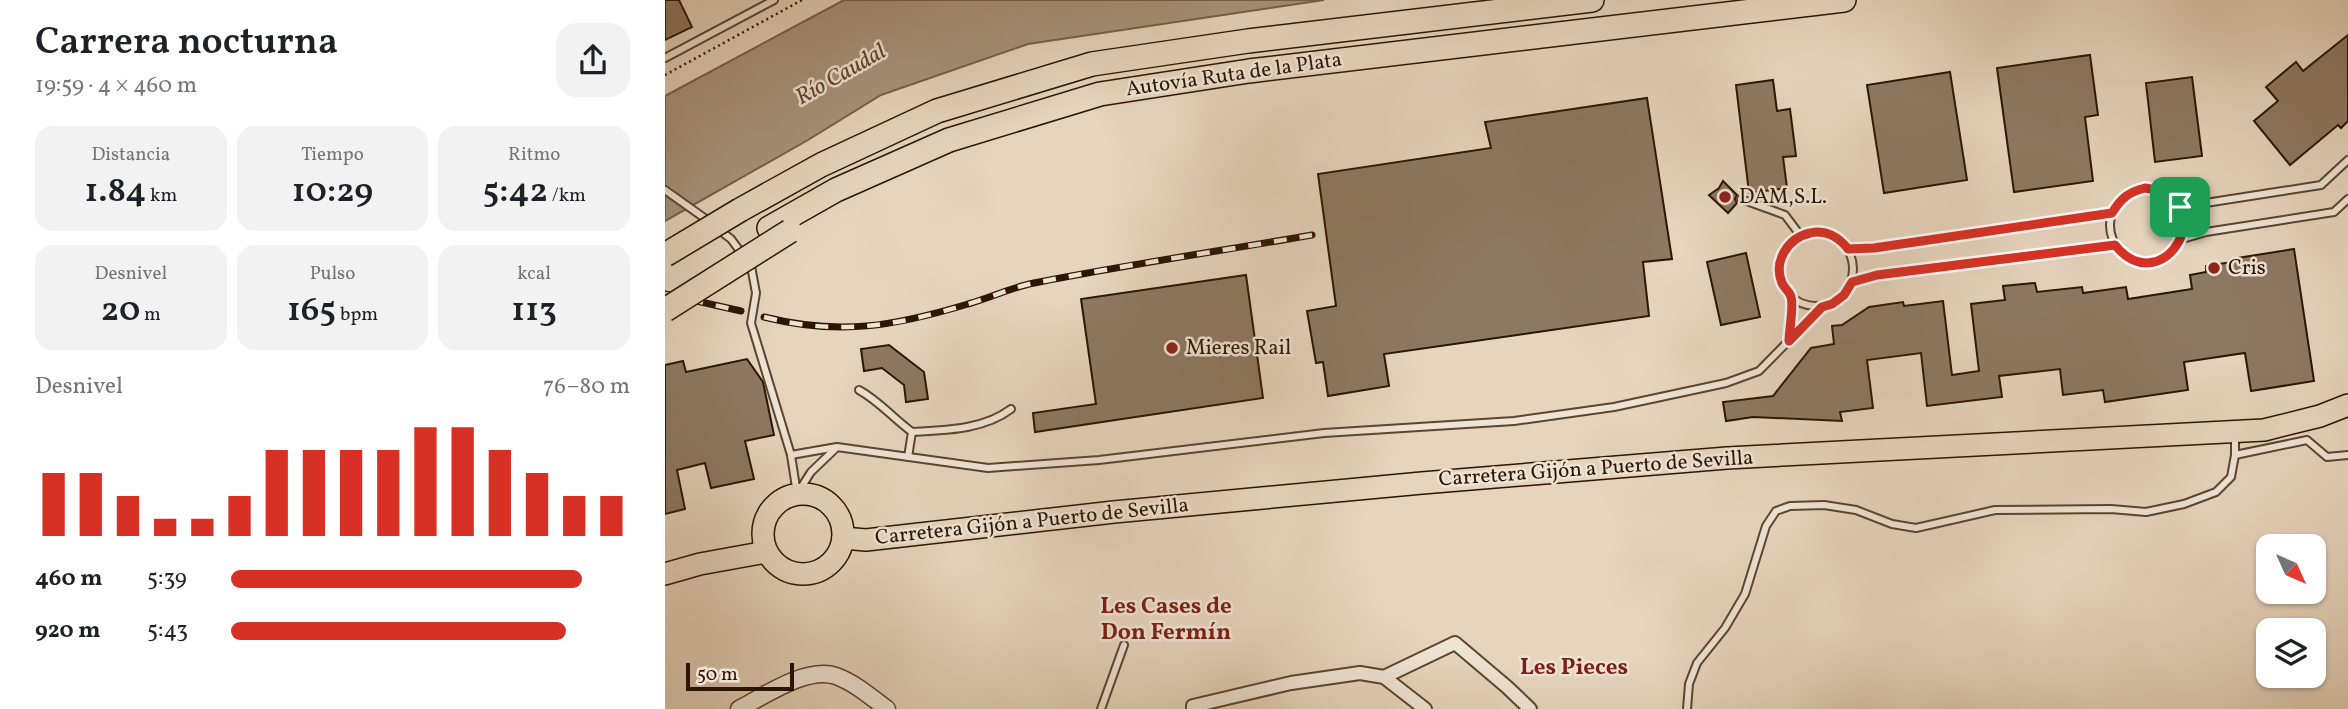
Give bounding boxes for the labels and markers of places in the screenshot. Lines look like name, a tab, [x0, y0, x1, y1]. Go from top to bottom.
pin	[2150, 177, 2210, 237]
place label: DAM,S.L.	[1739, 183, 1827, 212]
marker: DAM,S.L.	[1717, 189, 1733, 205]
place label: Cris	[2228, 254, 2266, 283]
marker: Cris	[2206, 260, 2222, 276]
place label: Mieres Rail	[1186, 334, 1291, 363]
marker: Mieres Rail	[1164, 340, 1180, 356]

